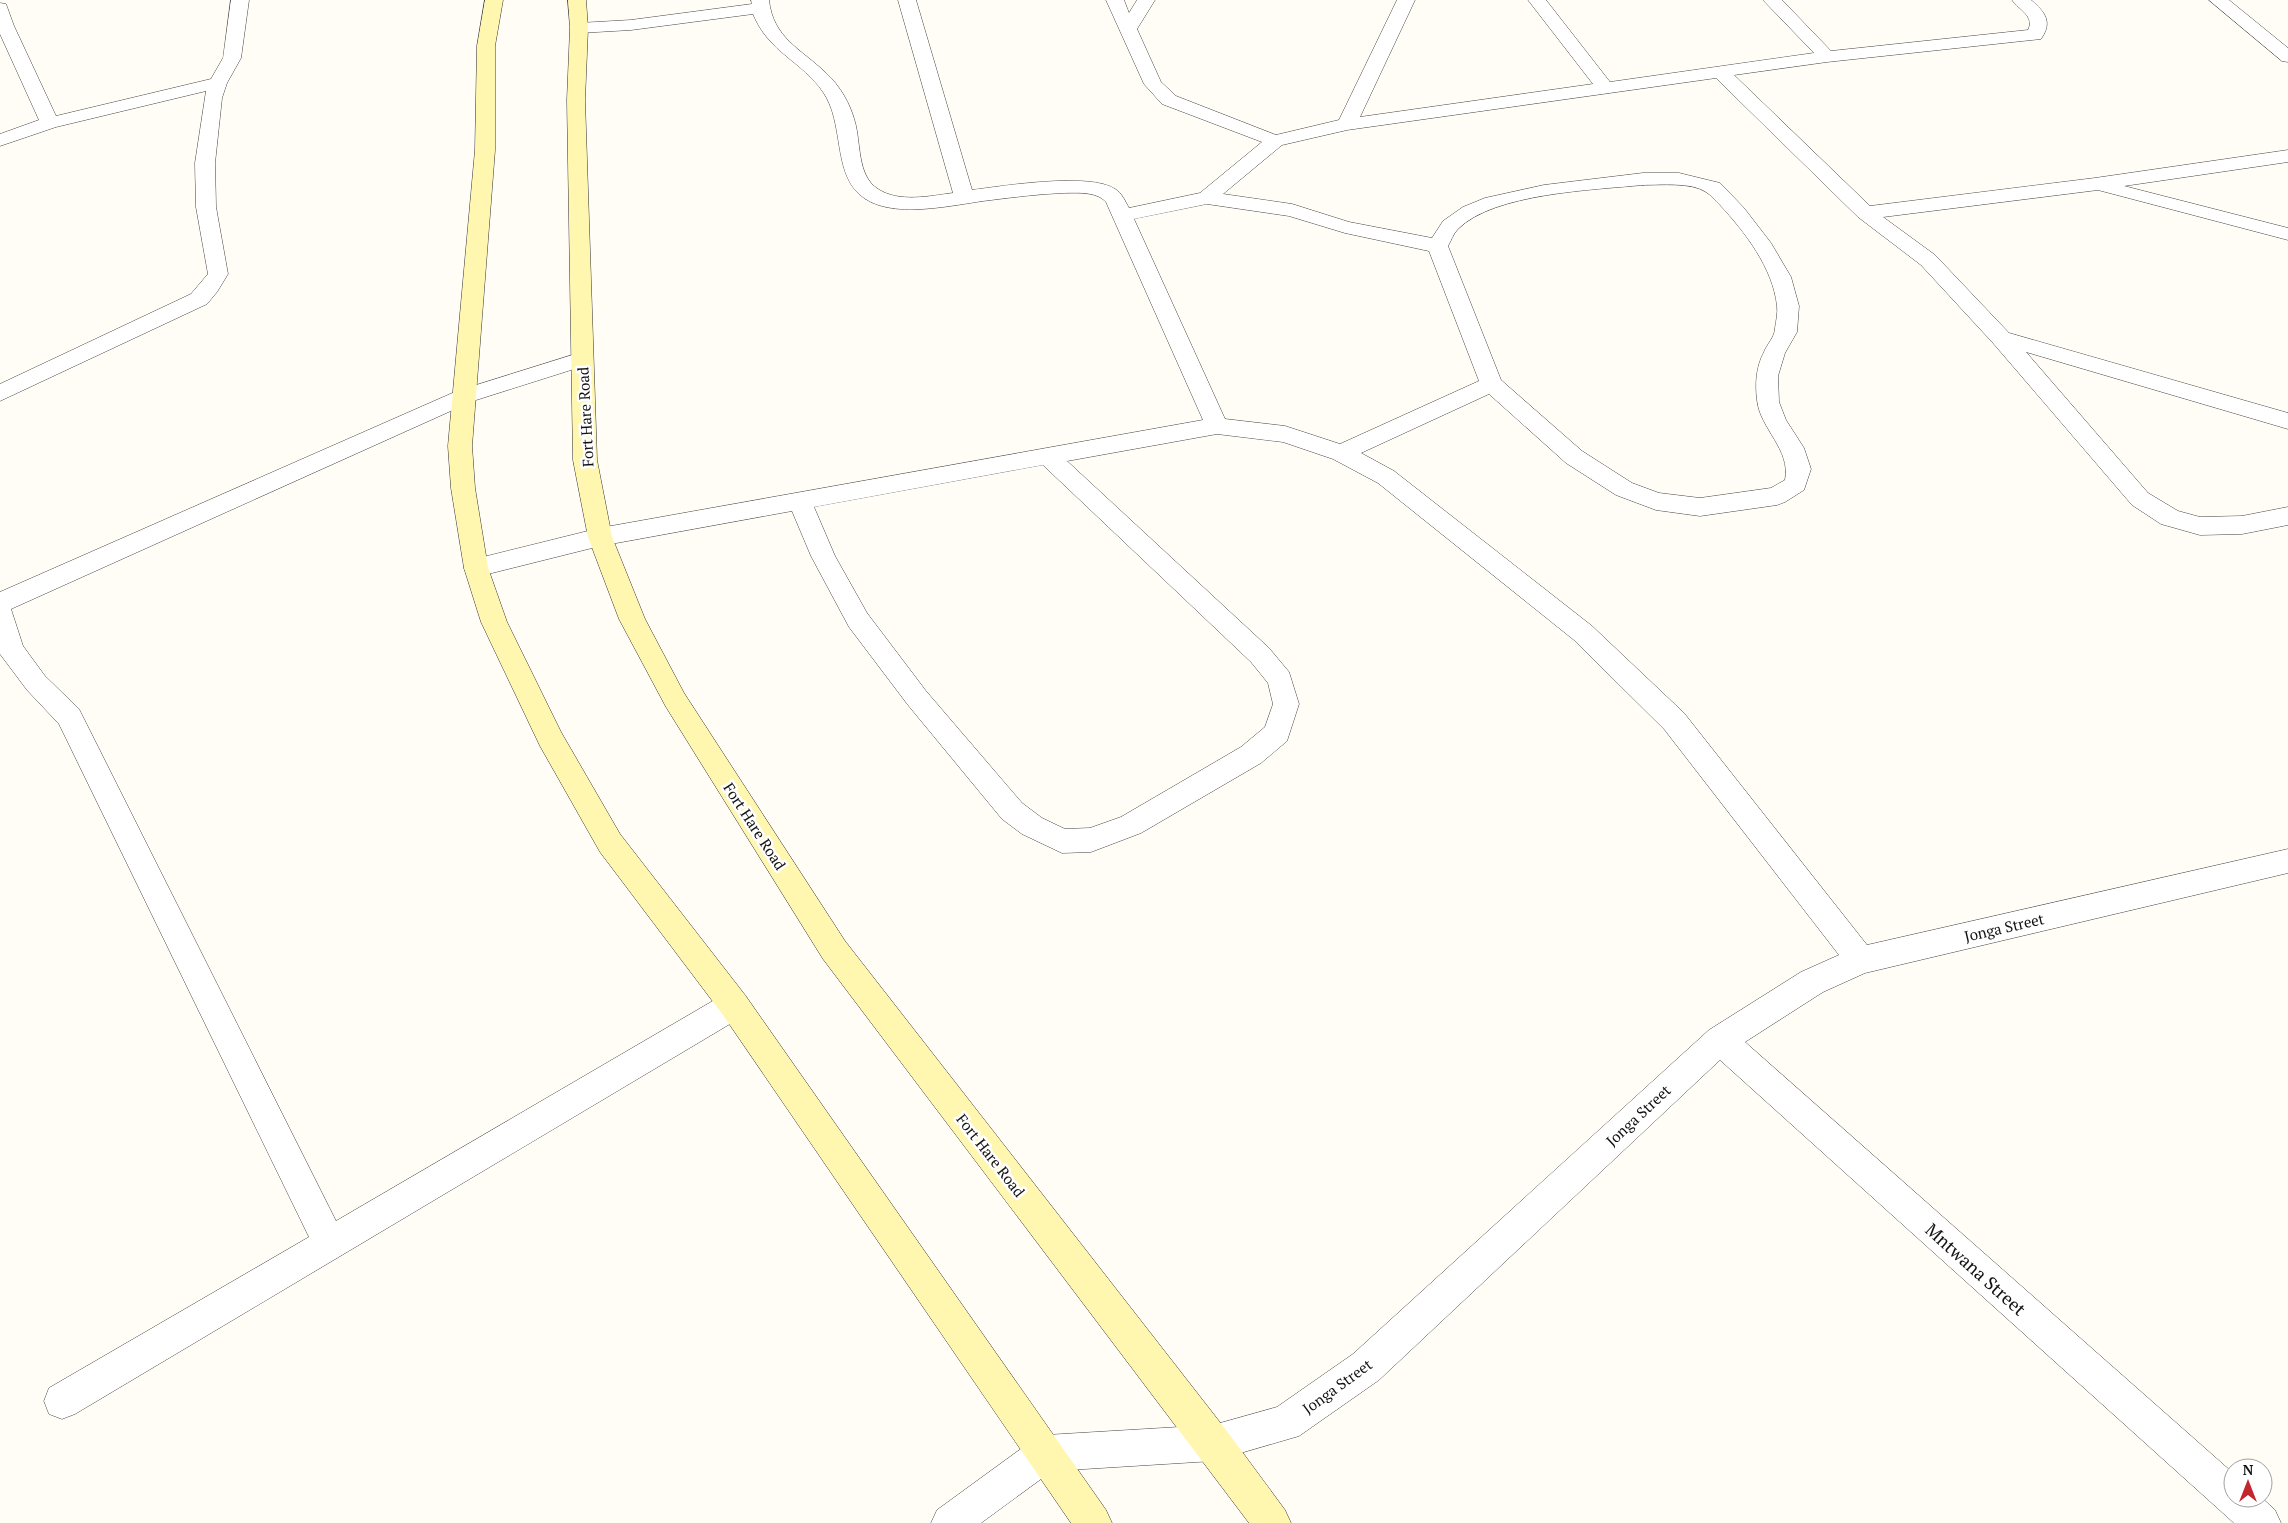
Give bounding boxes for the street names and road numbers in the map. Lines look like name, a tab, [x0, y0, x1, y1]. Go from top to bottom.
street label: Fort Hare Road	[572, 366, 598, 468]
street label: Fort Hare Road	[719, 778, 791, 874]
street label: Jonga Street	[1962, 908, 2046, 946]
street label: Jonga Street	[1601, 1080, 1675, 1150]
street label: Fort Hare Road	[952, 1109, 1030, 1201]
street label: Mntwana Street	[1921, 1217, 2032, 1321]
street label: Jonga Street	[1298, 1354, 1376, 1418]

